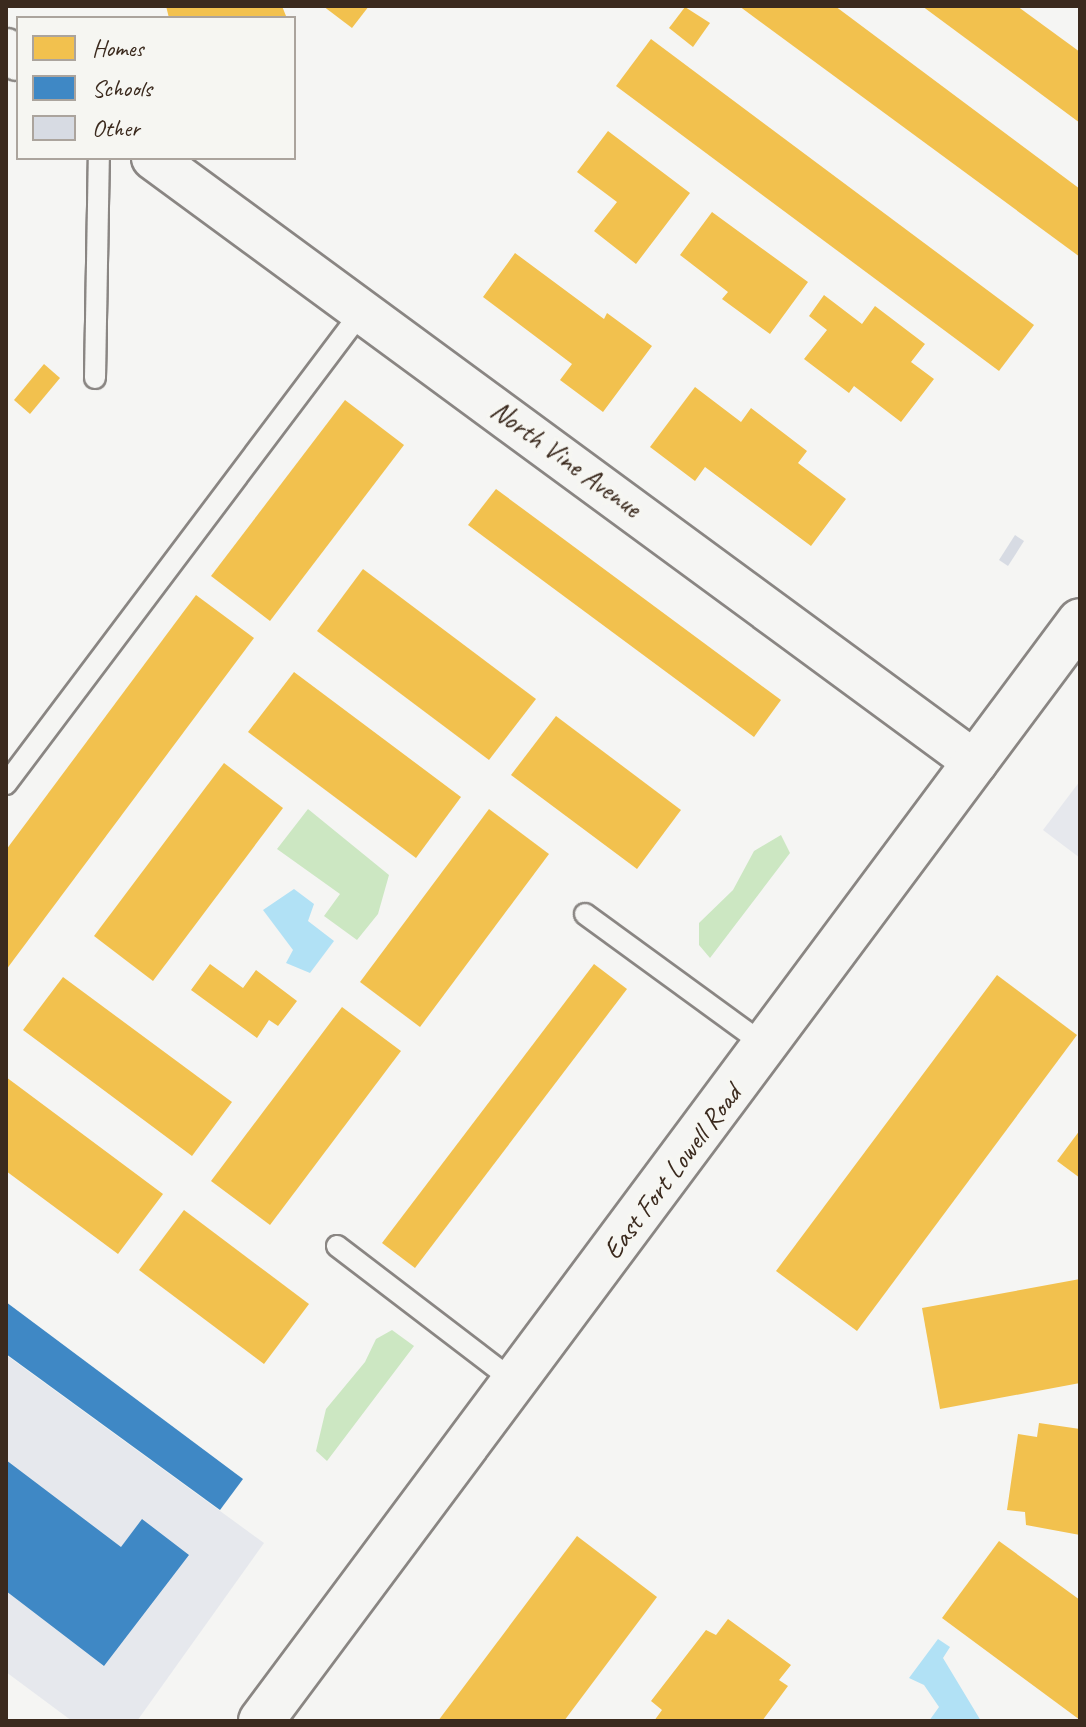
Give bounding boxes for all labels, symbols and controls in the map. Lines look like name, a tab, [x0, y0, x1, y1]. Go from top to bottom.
legend	[16, 16, 296, 160]
text: Homes	[92, 33, 143, 63]
text: Schools	[92, 73, 152, 103]
text: Other	[92, 113, 140, 143]
street label: North Vine Avenue	[484, 393, 648, 525]
street label: East Fort Lowell Road	[596, 1078, 748, 1266]

